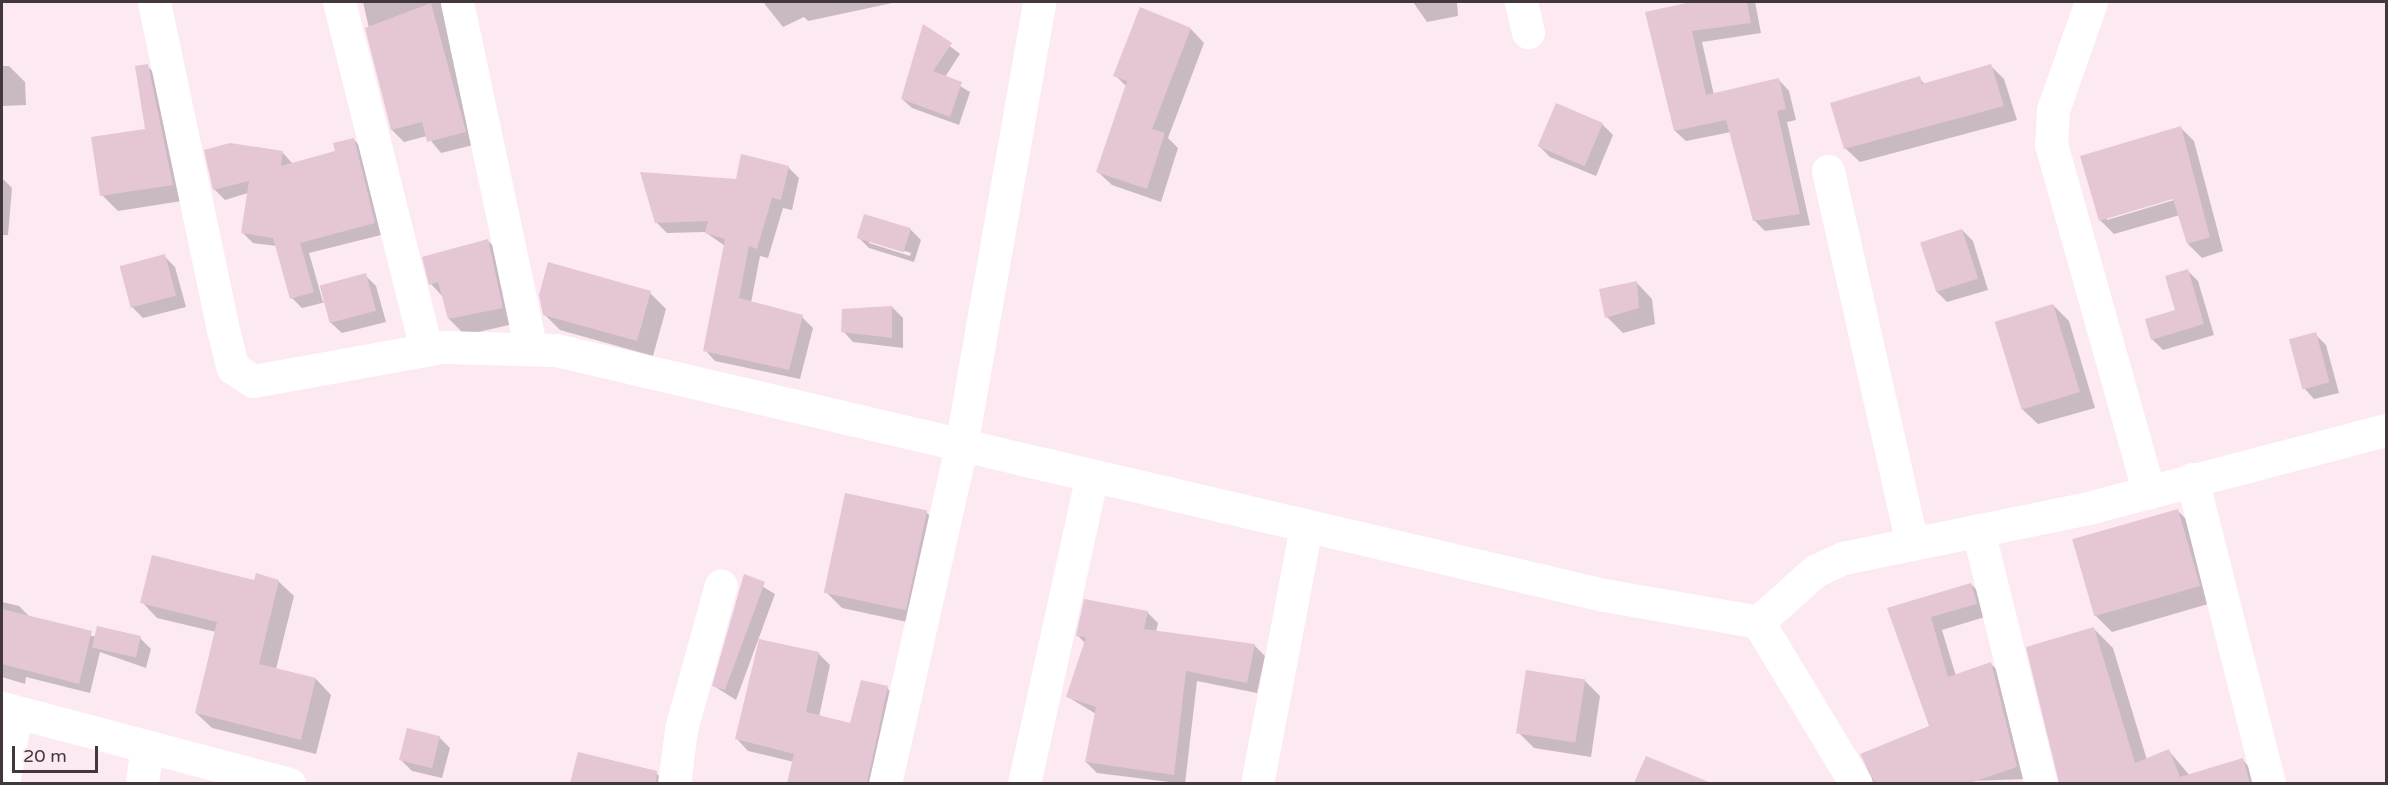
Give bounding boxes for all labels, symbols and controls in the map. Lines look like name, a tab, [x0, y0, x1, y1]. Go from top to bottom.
scale bar	[15, 734, 100, 772]
text: 20 m	[23, 745, 67, 767]

